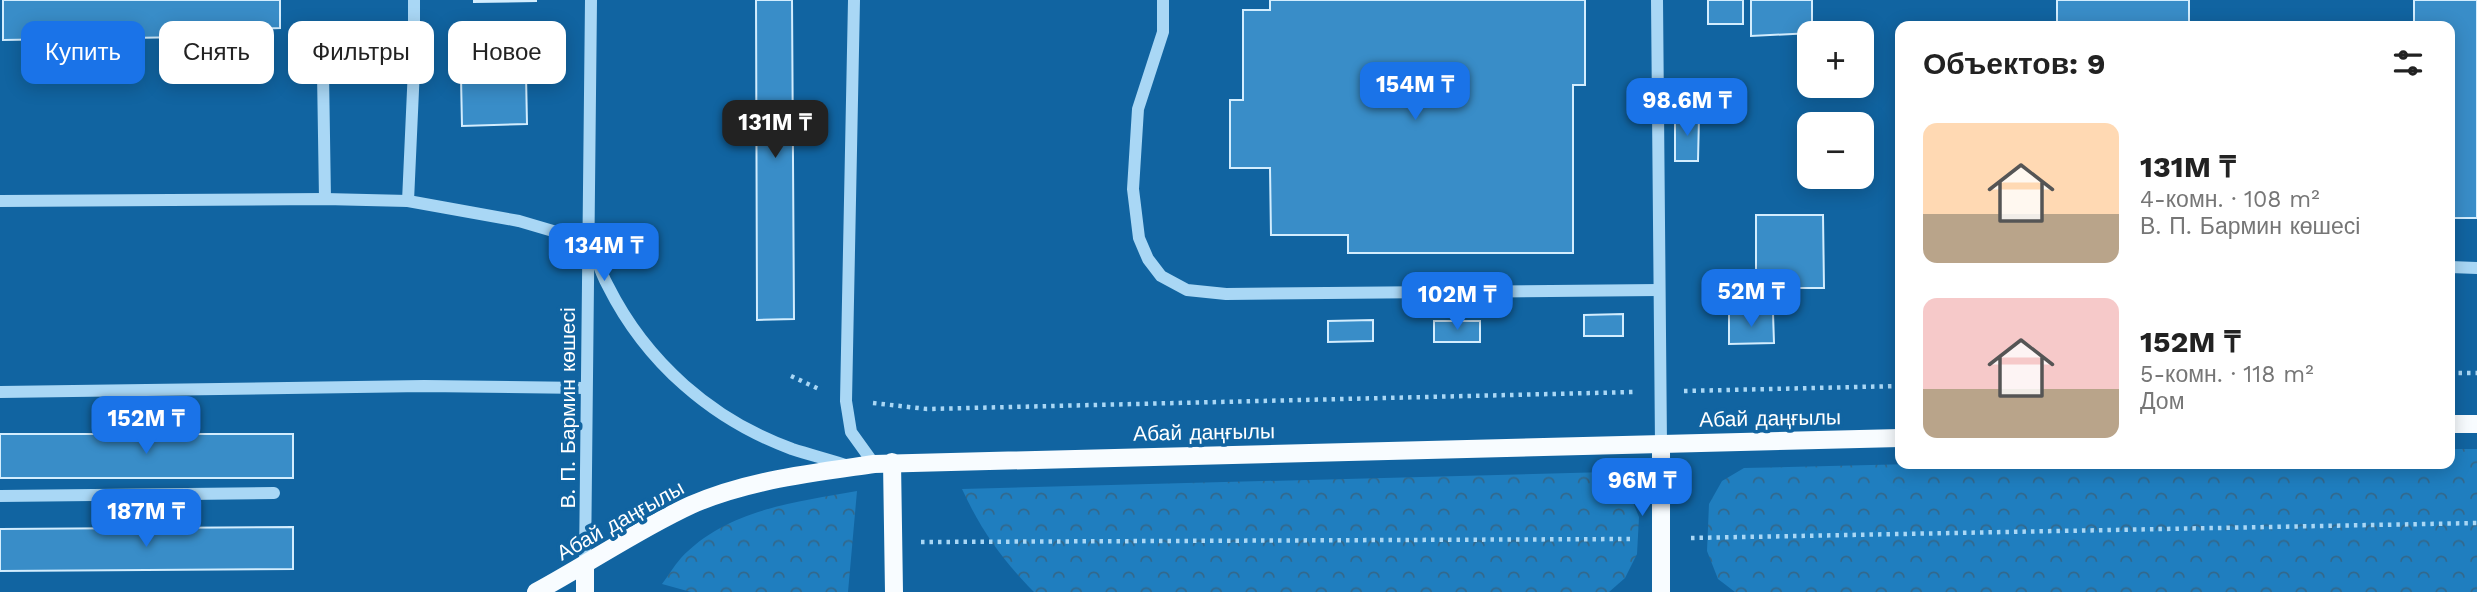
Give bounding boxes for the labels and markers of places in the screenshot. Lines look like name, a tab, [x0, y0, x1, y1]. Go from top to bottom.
pin: 154M ₸	[1358, 62, 1472, 122]
pin: 98.6M ₸	[1622, 78, 1752, 138]
pin: 131M ₸	[718, 100, 832, 160]
pin: 134M ₸	[547, 224, 661, 283]
pin: 52M ₸	[1702, 270, 1800, 329]
pin: 102M ₸	[1400, 272, 1514, 332]
pin: 152M ₸	[89, 396, 203, 456]
pin: 96M ₸	[1593, 458, 1691, 518]
pin: 187M ₸	[89, 490, 203, 549]

